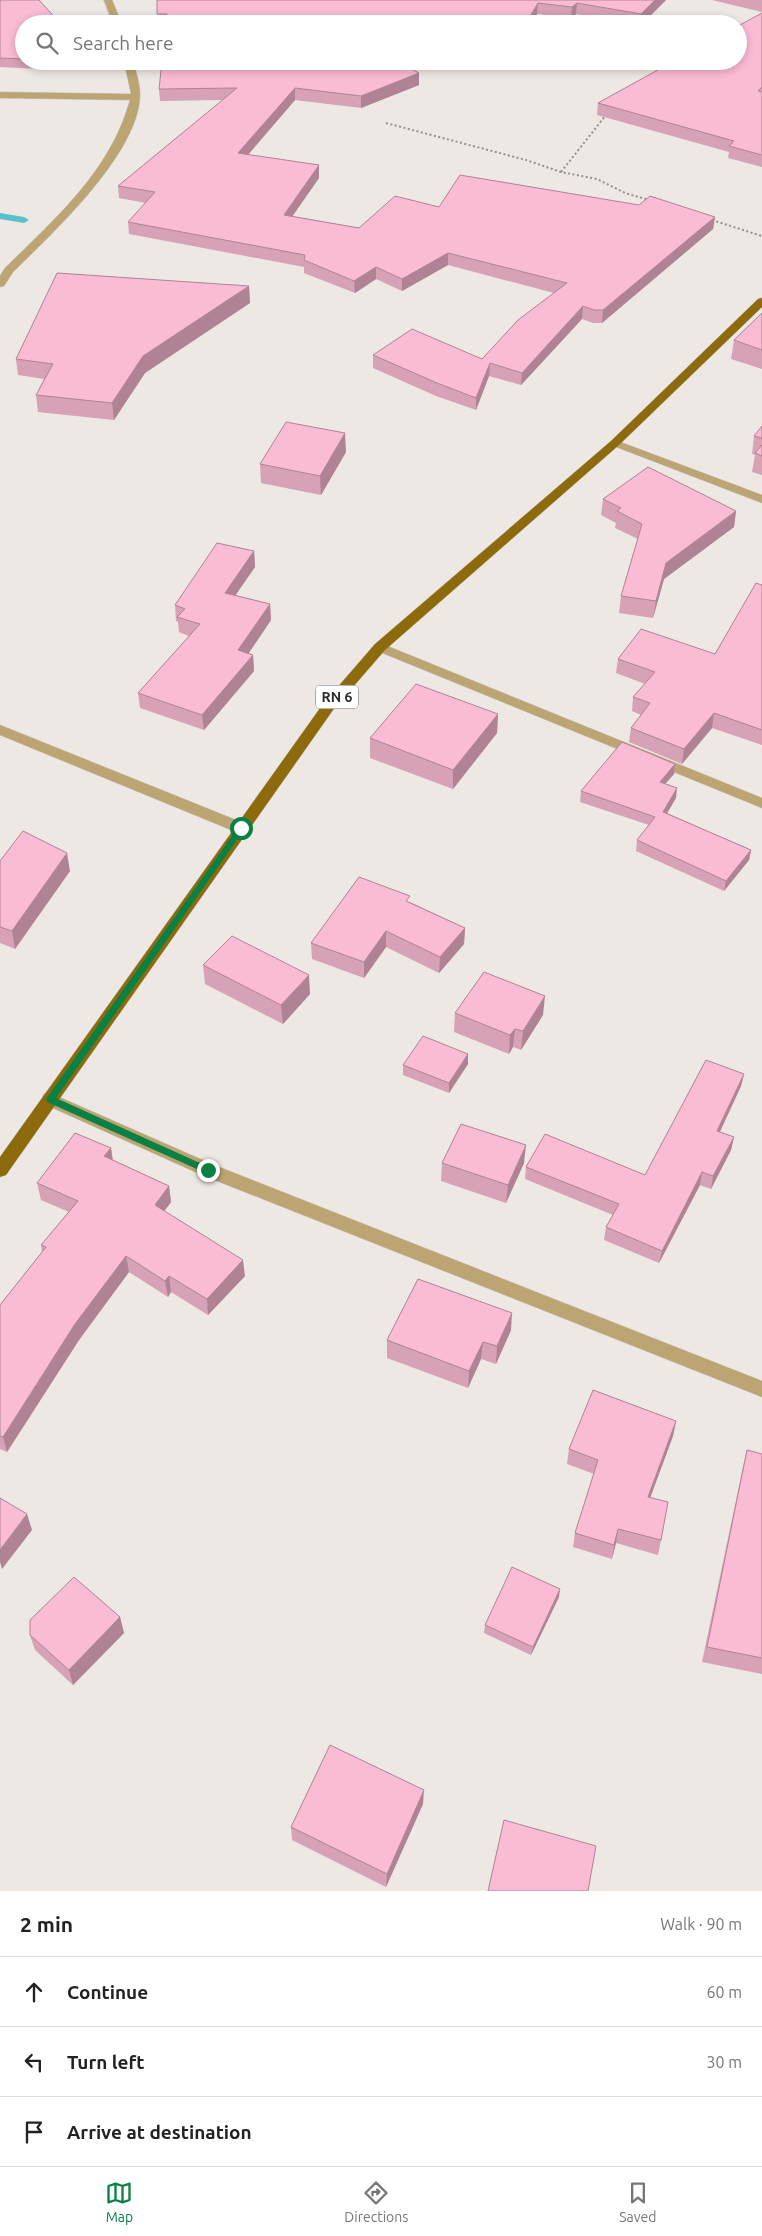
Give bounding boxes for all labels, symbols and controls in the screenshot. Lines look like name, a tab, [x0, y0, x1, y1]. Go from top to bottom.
search box	[15, 15, 747, 70]
icon: search	[33, 29, 61, 57]
text: Search here	[73, 32, 173, 54]
road number: RN 6	[316, 686, 358, 709]
route start	[230, 817, 253, 840]
route end	[197, 1159, 220, 1182]
text: 2 min	[20, 1912, 73, 1936]
text: Walk · 90 m	[660, 1915, 742, 1933]
icon: ahead	[20, 1978, 48, 2006]
text: Continue	[67, 1981, 148, 2003]
text: 60 m	[706, 1983, 742, 2001]
icon: left	[20, 2048, 48, 2076]
text: Turn left	[67, 2051, 145, 2073]
text: 30 m	[706, 2053, 742, 2071]
icon: arrive	[20, 2118, 48, 2146]
text: Arrive at destination	[67, 2121, 252, 2143]
tab: Map	[105, 2179, 133, 2225]
tab: Directions	[344, 2179, 408, 2225]
tab: Saved	[619, 2179, 657, 2225]

